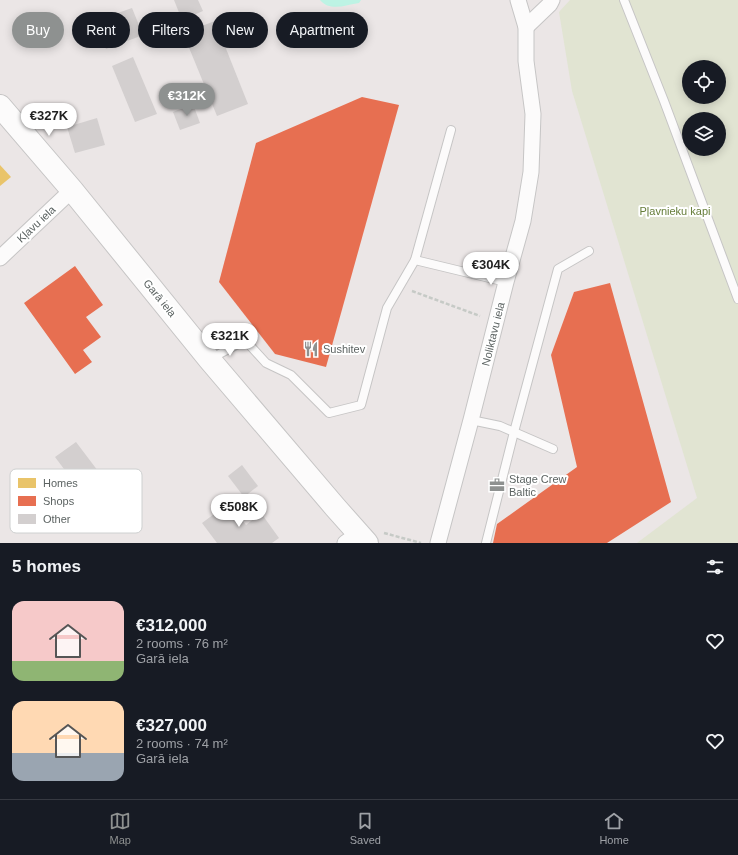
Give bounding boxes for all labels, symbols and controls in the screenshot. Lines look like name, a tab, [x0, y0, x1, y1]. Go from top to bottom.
chip: Buy	[12, 12, 64, 48]
chip: Rent	[72, 12, 130, 48]
chip: Filters	[138, 12, 204, 48]
chip: New	[212, 12, 268, 48]
chip: Apartment	[276, 12, 368, 48]
map controls	[682, 60, 726, 156]
button: locate	[682, 60, 726, 104]
pin: €312K	[159, 83, 215, 117]
text: €312K	[168, 88, 206, 103]
pin: €327K	[21, 103, 77, 137]
text: €327K	[30, 108, 68, 123]
button: layers	[682, 112, 726, 156]
street label: Kļavu iela	[14, 203, 58, 245]
park label: Pļavnieku kapi	[640, 205, 710, 217]
pin: €304K	[463, 252, 519, 286]
text: €304K	[472, 257, 510, 272]
street label: Garā iela	[141, 277, 179, 320]
street label: Noliktavu iela	[479, 300, 507, 367]
pin: €321K	[202, 323, 258, 357]
text: €321K	[211, 328, 249, 343]
restaurant icon: Sushitev	[302, 340, 320, 358]
place label: Sushitev	[323, 343, 366, 355]
legend	[10, 469, 142, 533]
place label: Stage Crew Baltic	[509, 473, 567, 498]
office icon: Stage Crew Baltic	[488, 476, 506, 494]
text: Homes	[43, 477, 78, 489]
pin: €508K	[211, 494, 267, 528]
text: Shops	[43, 495, 75, 507]
text: €508K	[220, 499, 258, 514]
text: Other	[43, 513, 71, 525]
icon: filters	[704, 556, 726, 578]
text: 5 homes	[12, 557, 81, 576]
text: €312,000	[136, 616, 207, 635]
icon: home	[44, 617, 92, 665]
icon: heart	[704, 630, 726, 652]
text: 2 rooms · 76 m²	[136, 636, 228, 651]
text: Garā iela	[136, 651, 189, 666]
text: €327,000	[136, 716, 207, 735]
icon: home	[44, 717, 92, 765]
icon: heart	[704, 730, 726, 752]
text: 2 rooms · 74 m²	[136, 736, 228, 751]
text: Garā iela	[136, 751, 189, 766]
tab: Map	[109, 810, 131, 846]
tab: Saved	[350, 810, 381, 846]
tab: Home	[599, 810, 629, 846]

